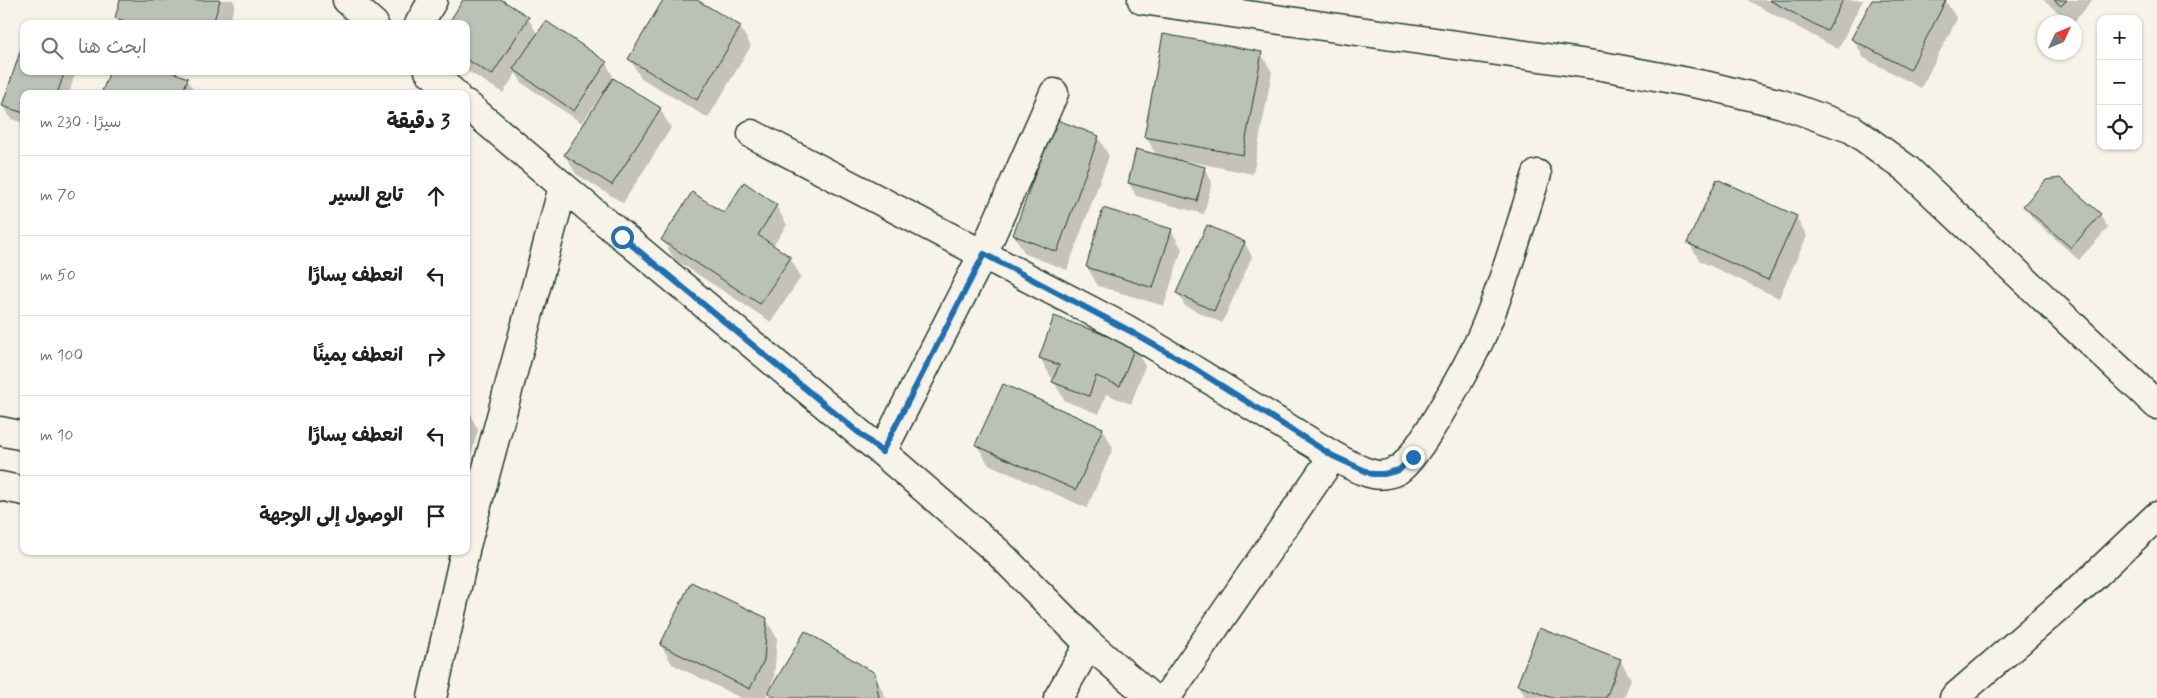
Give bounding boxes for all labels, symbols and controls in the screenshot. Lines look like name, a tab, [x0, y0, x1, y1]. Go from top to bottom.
north arrow	[2037, 15, 2082, 60]
map controls	[2097, 15, 2142, 150]
button: +	[2097, 15, 2142, 60]
search box	[20, 20, 470, 75]
icon: search	[38, 34, 66, 62]
text: ابحث هنا	[78, 35, 147, 60]
button: −	[2097, 60, 2142, 105]
button: locate	[2097, 105, 2142, 150]
text: 3 دقيقة	[386, 108, 450, 136]
text: سيرًا · 230 m	[40, 112, 121, 133]
icon: ahead	[422, 182, 450, 210]
text: تابع السير	[330, 183, 403, 208]
text: 70 m	[40, 185, 76, 206]
route start	[611, 226, 634, 249]
icon: left	[422, 262, 450, 290]
text: انعطف يسارًا	[308, 263, 403, 288]
text: 50 m	[40, 265, 76, 286]
icon: right	[422, 342, 450, 370]
text: انعطف يمينًا	[313, 343, 403, 368]
text: 100 m	[40, 345, 83, 366]
icon: left	[422, 422, 450, 450]
text: انعطف يسارًا	[308, 423, 403, 448]
text: 10 m	[40, 425, 73, 446]
route end	[1402, 446, 1425, 469]
icon: arrive	[422, 502, 450, 530]
text: الوصول إلى الوجهة	[259, 503, 403, 528]

